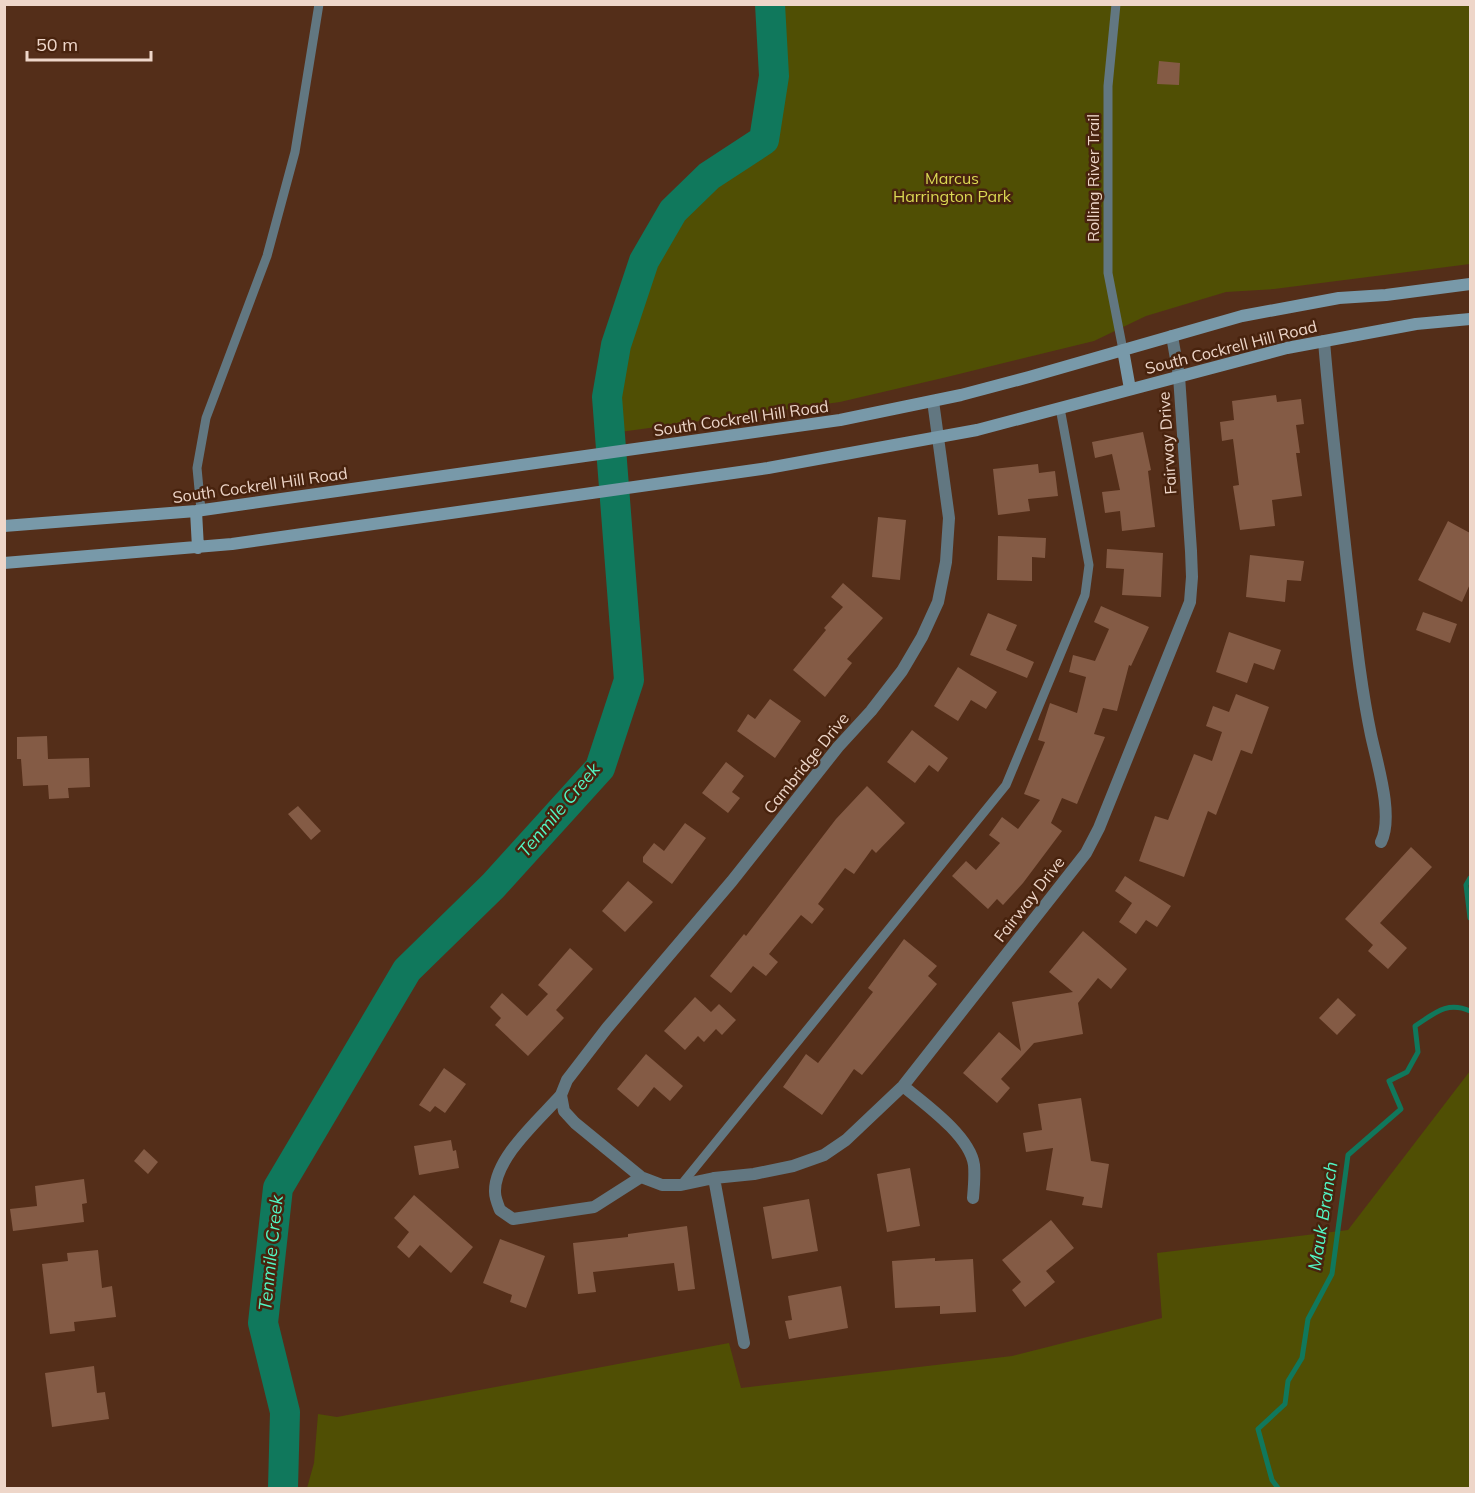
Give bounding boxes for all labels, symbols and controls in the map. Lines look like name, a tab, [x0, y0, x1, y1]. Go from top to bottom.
scale bar	[27, 24, 152, 62]
text: 50 m	[36, 33, 78, 56]
street label: Rolling River Trail	[1083, 114, 1103, 242]
park label: Marcus Harrington Park	[893, 168, 1012, 206]
street label: South Cockrell Hill Road	[1143, 316, 1319, 378]
street label: Fairway Drive	[1153, 391, 1181, 495]
street label: South Cockrell Hill Road	[652, 396, 830, 440]
street label: South Cockrell Hill Road	[171, 463, 349, 507]
street label: Cambridge Drive	[759, 708, 853, 818]
water label: Tenmile Creek	[512, 757, 605, 862]
street label: Fairway Drive	[989, 852, 1069, 946]
water label: Mauk Branch	[1303, 1160, 1342, 1272]
water label: Tenmile Creek	[253, 1193, 288, 1312]

